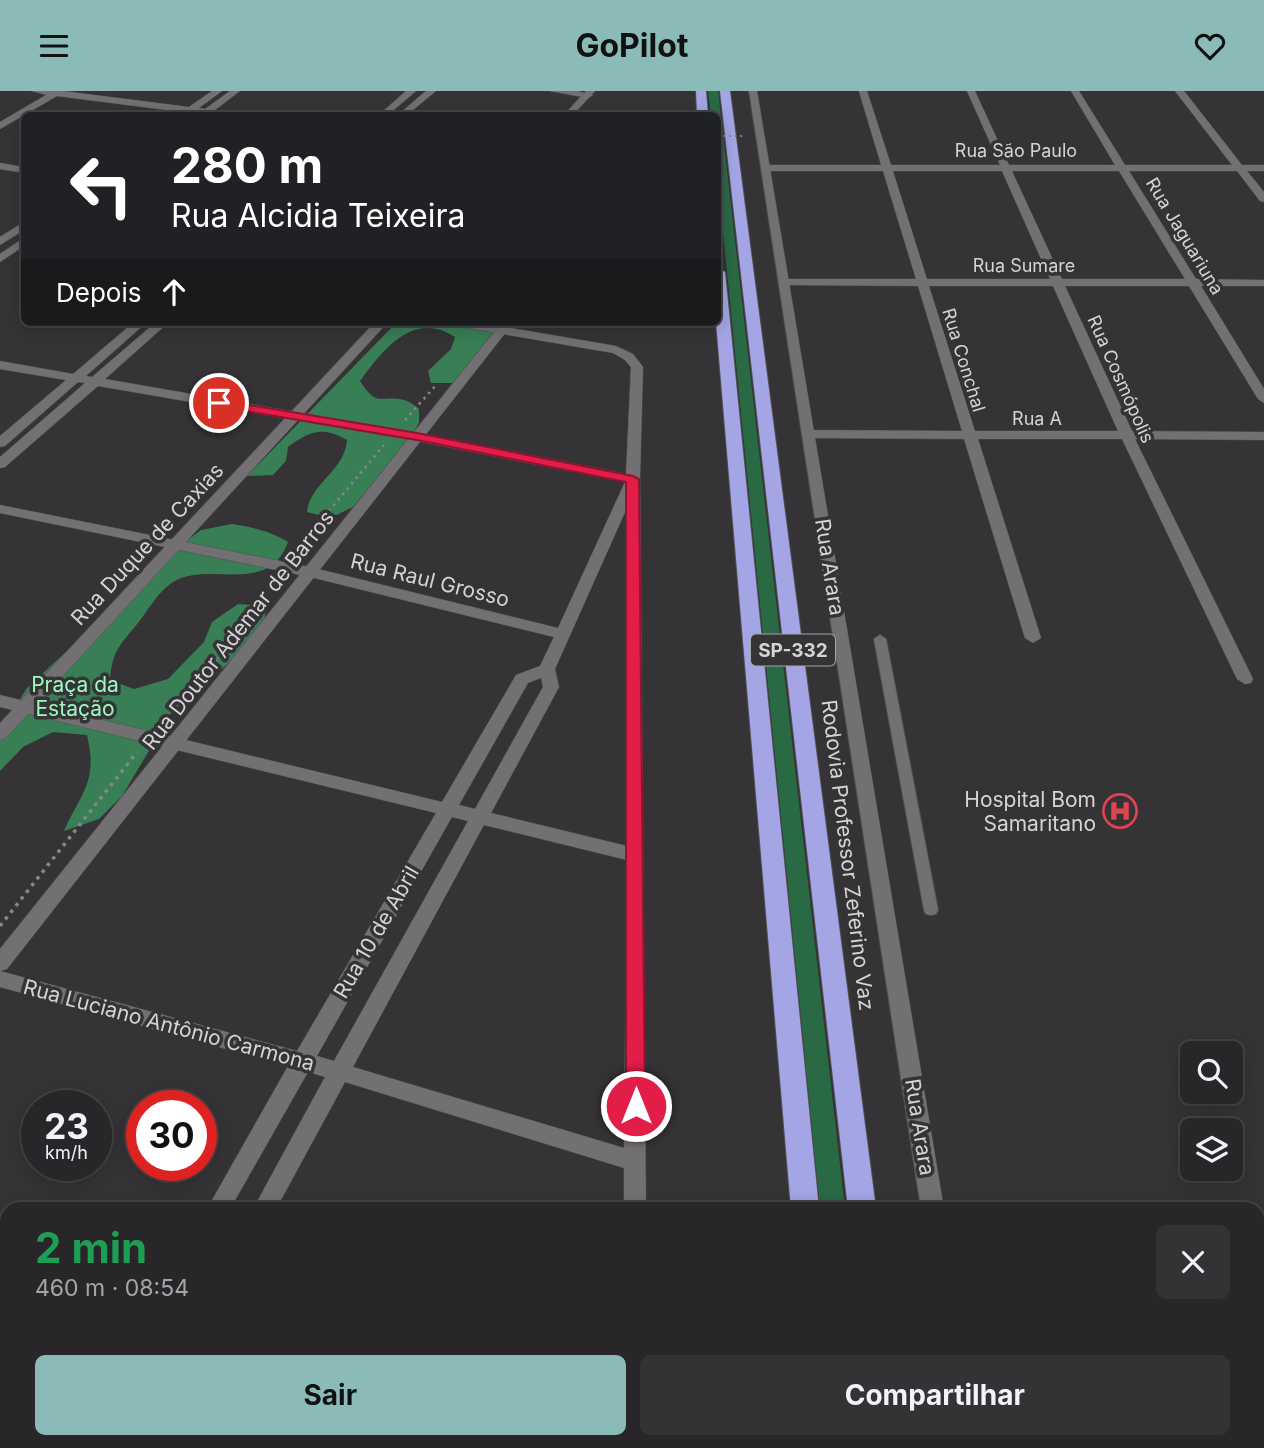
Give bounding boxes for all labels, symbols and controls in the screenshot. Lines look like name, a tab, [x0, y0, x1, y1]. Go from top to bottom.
text: GoPilot	[575, 26, 689, 65]
icon: menu	[35, 27, 73, 65]
icon: heart	[1191, 27, 1229, 65]
text: 280 m	[171, 136, 323, 195]
icon: left	[56, 140, 147, 231]
street label: Rua São Paulo	[955, 140, 1077, 161]
street label: Rua Jaguariuna	[1142, 174, 1228, 298]
text: Rua Alcidia Teixeira	[171, 196, 465, 235]
street label: Rua Sumare	[973, 255, 1075, 276]
icon: ahead	[155, 273, 193, 311]
text: Depois	[56, 277, 141, 308]
street label: Rua Conchal	[938, 306, 990, 414]
street label: Rua Cosmópolis	[1083, 312, 1159, 446]
pin	[189, 373, 249, 433]
icon: arrive	[200, 384, 238, 422]
street label: Rua A	[1012, 408, 1062, 429]
street label: Rua Duque de Caxias	[65, 458, 229, 630]
street label: Rua Doutor Ademar de Barros	[137, 505, 339, 755]
street label: Rua Arara	[810, 517, 850, 617]
street label: Rua Raul Grosso	[348, 548, 512, 612]
road number: SP-332	[751, 635, 835, 665]
park label: Praça da Estação	[31, 672, 119, 721]
street label: Rodovia Professor Zeferino Vaz	[817, 698, 879, 1012]
place label: Hospital Bom Samaritano	[964, 787, 1096, 836]
hospital icon: Hospital Bom Samaritano	[1101, 792, 1139, 830]
street label: Rua 10 de Abril	[328, 862, 424, 1002]
street label: Rua Luciano Antônio Carmona	[21, 974, 317, 1076]
map controls	[1180, 1041, 1243, 1181]
button: search	[1180, 1041, 1243, 1104]
position arrow	[599, 1069, 673, 1143]
street label: Rua Arara	[900, 1077, 940, 1177]
speed limit sign: 30	[126, 1090, 217, 1181]
text: 23	[44, 1105, 89, 1147]
button: layers	[1180, 1118, 1243, 1181]
text: km/h	[45, 1142, 88, 1163]
text: 2 min	[35, 1222, 147, 1273]
button: close	[1156, 1225, 1230, 1299]
text: 460 m · 08:54	[35, 1274, 189, 1302]
button: Sair	[35, 1355, 626, 1435]
button: Compartilhar	[640, 1355, 1230, 1435]

